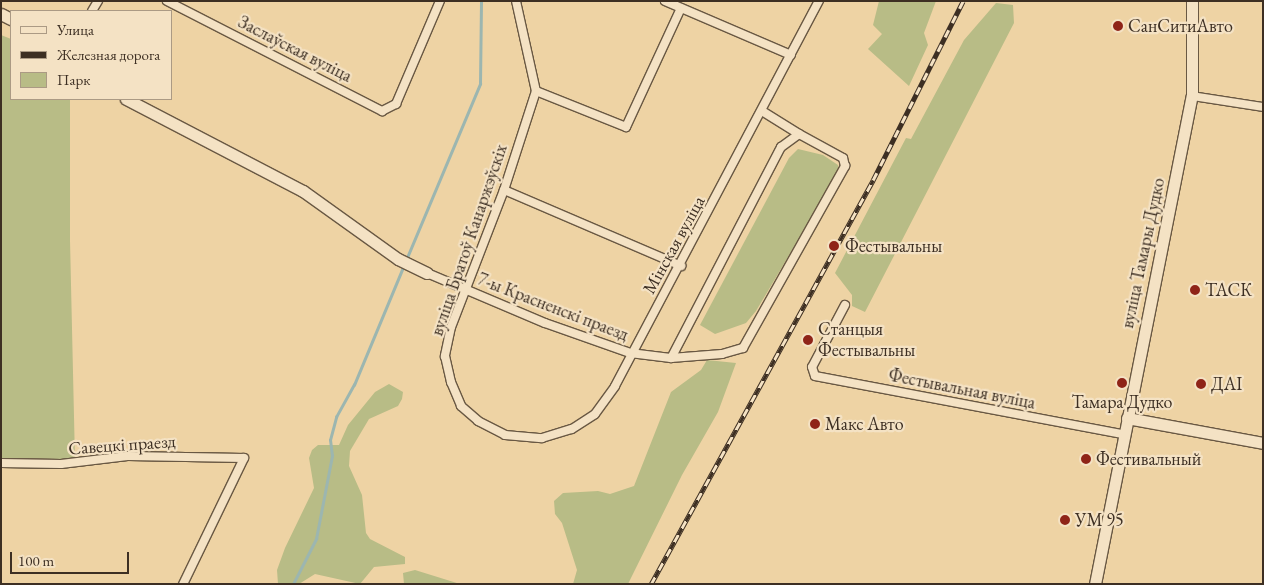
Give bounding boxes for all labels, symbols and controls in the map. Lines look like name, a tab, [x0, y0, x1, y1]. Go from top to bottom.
legend	[10, 10, 172, 100]
street label: Заслаўская вуліца	[234, 11, 356, 87]
place label: СанСитиАвто	[1128, 15, 1233, 37]
text: Улица	[57, 20, 94, 39]
marker: СанСитиАвто	[1112, 20, 1124, 32]
text: Железная дорога	[57, 45, 160, 64]
text: Парк	[57, 70, 90, 89]
street label: вуліца Братоў Канаржэўскіх	[426, 141, 512, 339]
street label: вуліца Тамары Дудко	[1117, 176, 1169, 330]
street label: Мінская вуліца	[638, 192, 710, 298]
place label: Фестывальны	[845, 235, 942, 257]
marker: Фестывальны	[827, 239, 841, 253]
street label: 7-ы Красненскі праезд	[475, 268, 631, 346]
place label: ТАСК	[1205, 279, 1252, 301]
marker: ТАСК	[1189, 284, 1201, 296]
place label: Станцыя Фестывальны	[818, 319, 915, 362]
marker: Станцыя Фестывальны	[802, 334, 814, 346]
street label: Фестывальная вуліца	[887, 364, 1037, 414]
place label: ДАІ	[1211, 373, 1242, 395]
marker: Тамара Дудко	[1116, 377, 1128, 389]
marker: ДАІ	[1195, 378, 1207, 390]
place label: Тамара Дудко	[1071, 391, 1173, 413]
place label: Макс Авто	[825, 413, 904, 435]
marker: Макс Авто	[809, 418, 821, 430]
street label: Савецкі праезд	[68, 430, 176, 460]
place label: Фестивальный	[1096, 448, 1201, 470]
marker: Фестивальный	[1080, 453, 1092, 465]
place label: УМ 95	[1075, 509, 1124, 531]
marker: УМ 95	[1059, 514, 1071, 526]
scale bar	[12, 542, 131, 574]
text: 100 m	[18, 551, 54, 570]

